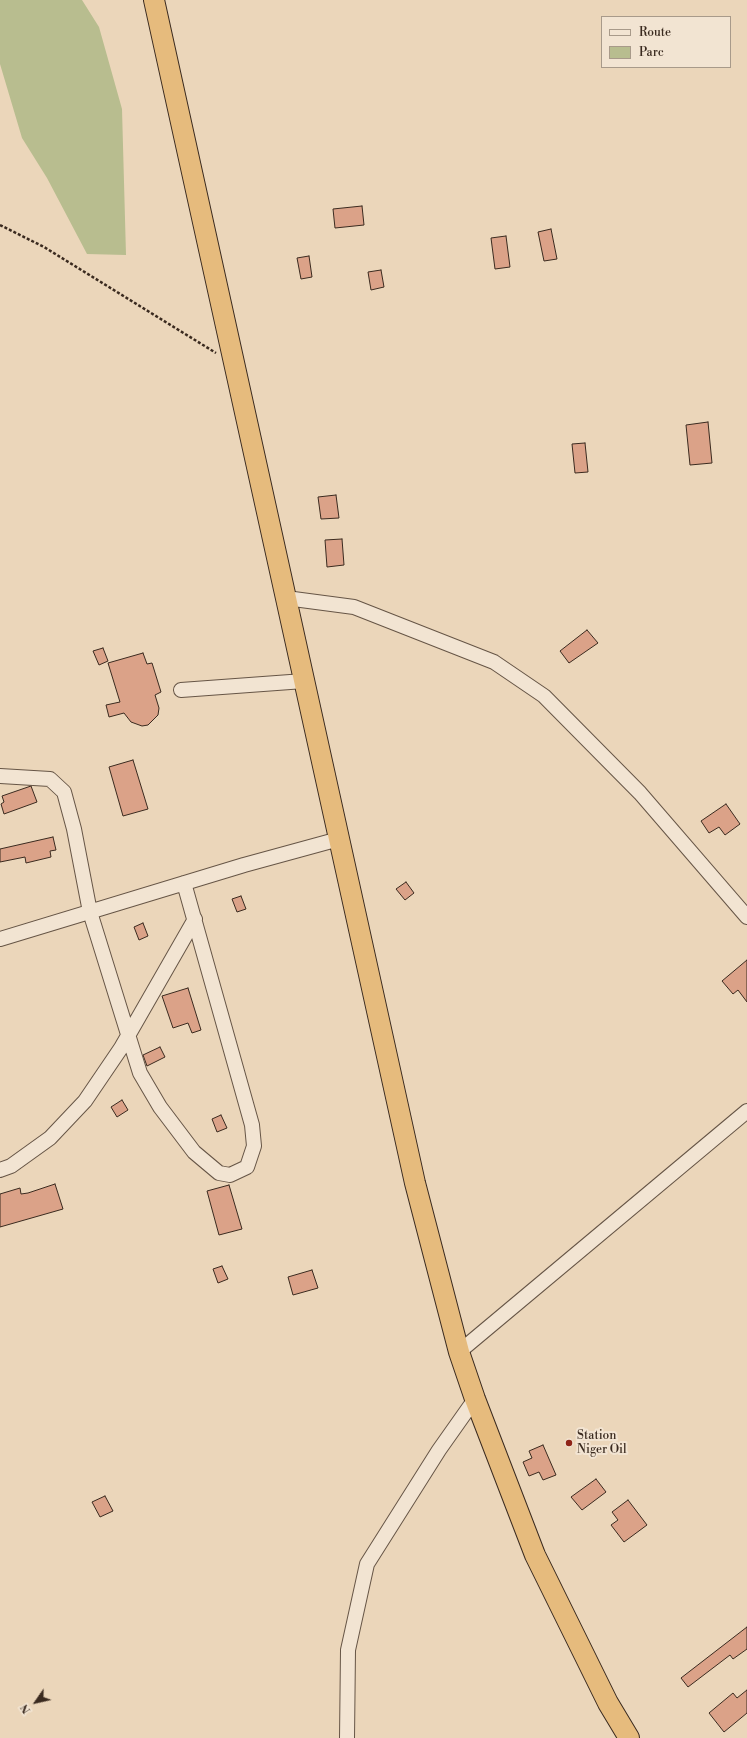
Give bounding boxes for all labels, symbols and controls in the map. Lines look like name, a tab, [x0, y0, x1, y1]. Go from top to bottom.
legend	[601, 16, 731, 68]
text: Route	[639, 25, 671, 40]
text: Parc	[639, 45, 664, 60]
place label: Station Niger Oil	[577, 1429, 627, 1457]
marker: Station Niger Oil	[564, 1438, 574, 1448]
north arrow	[16, 1682, 56, 1722]
text: N	[18, 1701, 34, 1716]

